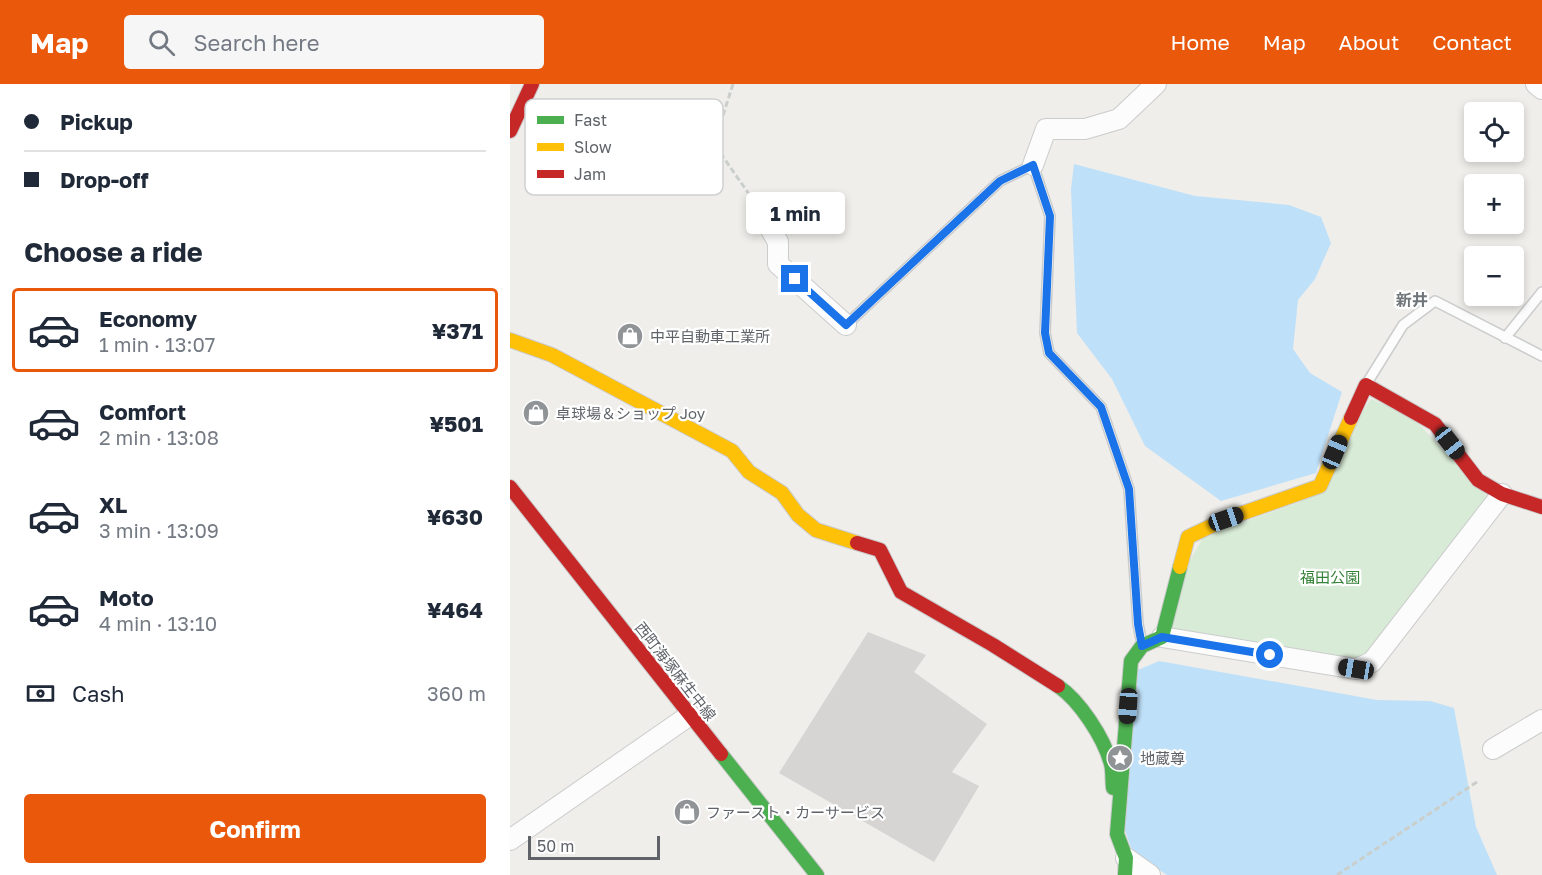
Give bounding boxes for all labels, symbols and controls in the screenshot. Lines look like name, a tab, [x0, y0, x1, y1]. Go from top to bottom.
search box	[124, 15, 544, 69]
text: Map	[30, 26, 88, 59]
icon: search	[145, 26, 178, 59]
text: Search here	[193, 29, 319, 56]
text: Home	[1170, 29, 1230, 55]
text: Map	[1263, 29, 1306, 55]
text: About	[1339, 29, 1399, 55]
text: Contact	[1432, 29, 1512, 55]
legend	[525, 99, 723, 195]
map controls	[1464, 102, 1524, 306]
button: locate	[1464, 102, 1524, 162]
text: Pickup	[60, 108, 133, 135]
text: Fast	[574, 110, 607, 130]
text: Slow	[574, 137, 612, 157]
text: Jam	[574, 164, 606, 184]
text: Drop-off	[60, 166, 149, 193]
button: +	[1464, 174, 1524, 234]
callout: 1 min	[746, 192, 844, 234]
text: 1 min	[770, 201, 821, 225]
text: Choose a ride	[24, 236, 203, 268]
button: −	[1464, 246, 1524, 306]
route end	[781, 265, 808, 292]
district label: 新井	[1396, 290, 1428, 310]
icon: car	[27, 303, 81, 357]
text: Economy	[99, 305, 197, 332]
text: ¥371	[432, 317, 483, 344]
shop icon: 中平自動車工業所	[615, 321, 645, 351]
place label: 中平自動車工業所	[650, 327, 770, 345]
text: 1 min · 13:07	[99, 332, 215, 356]
icon: car	[27, 396, 81, 450]
text: Comfort	[99, 398, 186, 425]
shop icon: 卓球場＆ショップ Joy	[521, 398, 551, 428]
place label: 卓球場＆ショップ Joy	[556, 404, 706, 422]
text: ¥501	[429, 410, 483, 437]
car	[1432, 423, 1468, 463]
text: 2 min · 13:08	[99, 425, 219, 449]
car	[1320, 432, 1350, 472]
icon: car	[27, 489, 81, 543]
text: XL	[99, 491, 127, 518]
text: ¥630	[427, 503, 483, 530]
car	[1206, 505, 1246, 533]
text: 3 min · 13:09	[99, 518, 219, 542]
park label: 福田公園	[1300, 568, 1360, 586]
icon: car	[27, 582, 81, 636]
text: Moto	[99, 584, 154, 611]
text: ¥464	[427, 596, 483, 623]
text: 4 min · 13:10	[99, 611, 217, 635]
street label: 西町海塚麻生中線	[632, 618, 720, 724]
route start	[1256, 641, 1283, 668]
car	[1337, 657, 1375, 681]
icon: cash	[24, 677, 57, 710]
text: Cash	[72, 680, 125, 707]
text: 360 m	[427, 681, 486, 705]
car	[1118, 687, 1138, 725]
place icon: 地蔵尊	[1105, 743, 1135, 773]
place label: 地蔵尊	[1140, 749, 1185, 767]
button: Confirm	[24, 794, 486, 863]
shop icon: ファースト・カーサービス	[672, 797, 702, 827]
place label: ファースト・カーサービス	[706, 803, 885, 821]
scale bar	[528, 833, 660, 860]
text: 50 m	[537, 836, 574, 856]

